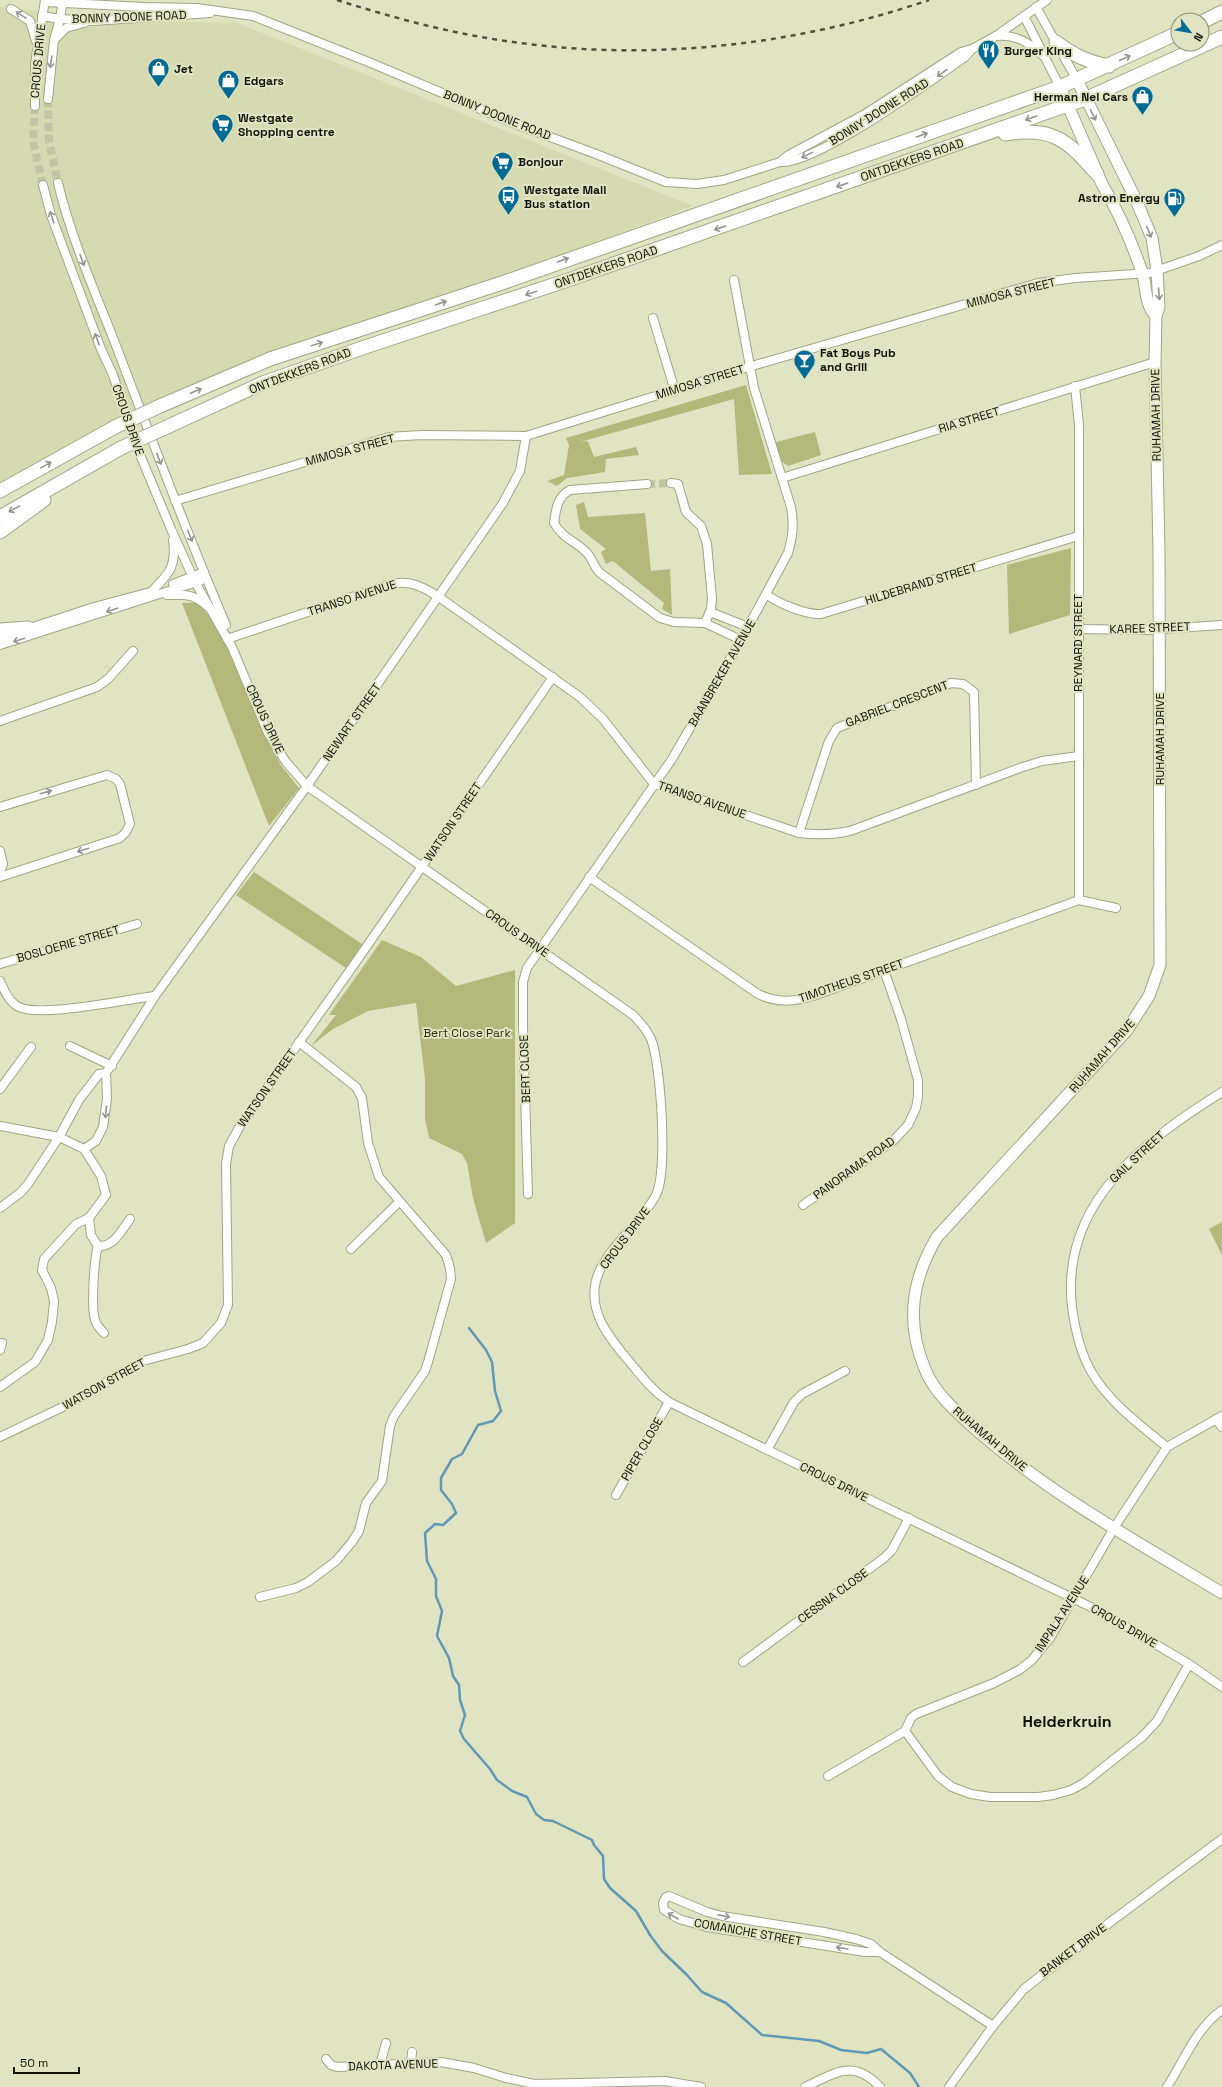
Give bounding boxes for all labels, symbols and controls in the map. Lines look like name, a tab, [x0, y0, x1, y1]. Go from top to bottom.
street label: BONNY DOONE ROAD	[71, 7, 187, 27]
one-way arrow	[15, 10, 27, 18]
north arrow	[1170, 12, 1210, 52]
street label: CROUS DRIVE	[27, 23, 49, 99]
text: N	[1191, 30, 1206, 44]
restaurant icon: Burger King	[976, 38, 1002, 71]
place label: Burger King	[1004, 43, 1072, 59]
one-way arrow	[1119, 54, 1131, 61]
one-way arrow	[47, 55, 55, 68]
shop icon: Jet	[145, 56, 171, 89]
place label: Jet	[174, 61, 193, 77]
shop icon: Edgars	[215, 68, 241, 101]
one-way arrow	[937, 69, 948, 77]
place label: Edgars	[244, 73, 284, 89]
street label: BONNY DOONE ROAD	[826, 75, 932, 149]
shop icon: Herman Nel Cars	[1130, 84, 1156, 117]
street label: BONNY DOONE ROAD	[441, 86, 553, 144]
place label: Herman Nel Cars	[1034, 89, 1128, 105]
one-way arrow	[1090, 109, 1097, 121]
place label: Westgate Shopping centre	[238, 110, 335, 140]
supermarket icon: Westgate Shopping centre	[209, 112, 235, 145]
one-way arrow	[1026, 115, 1038, 123]
one-way arrow	[916, 131, 928, 139]
street label: ONTDEKKERS ROAD	[858, 135, 966, 185]
supermarket icon: Bonjour	[490, 149, 516, 182]
one-way arrow	[801, 152, 813, 159]
place label: Bonjour	[518, 154, 564, 170]
place label: Westgate Mall Bus station	[524, 182, 606, 212]
one-way arrow	[836, 182, 849, 189]
bus stop icon: Westgate Mall Bus station	[496, 184, 522, 217]
fuel station icon: Astron Energy	[1162, 185, 1188, 218]
place label: Astron Energy	[1078, 190, 1160, 206]
one-way arrow	[48, 212, 56, 224]
one-way arrow	[714, 224, 726, 232]
one-way arrow	[1146, 226, 1154, 238]
street label: ONTDEKKERS ROAD	[552, 242, 660, 292]
one-way arrow	[79, 253, 87, 265]
one-way arrow	[557, 256, 569, 264]
street label: MIMOSA STREET	[965, 274, 1057, 312]
one-way arrow	[1155, 287, 1162, 300]
one-way arrow	[525, 289, 537, 297]
one-way arrow	[434, 299, 447, 306]
one-way arrow	[93, 334, 101, 346]
one-way arrow	[311, 340, 324, 347]
street label: ONTDEKKERS ROAD	[247, 344, 353, 398]
place label: Fat Boys Pub and Grill	[820, 345, 896, 375]
bar icon: Fat Boys Pub and Grill	[792, 347, 818, 380]
street label: MIMOSA STREET	[654, 361, 746, 403]
street label: RUHAMAH DRIVE	[1147, 368, 1165, 461]
street label: CROUS DRIVE	[108, 382, 148, 458]
one-way arrow	[190, 387, 202, 394]
street label: RIA STREET	[936, 403, 1002, 437]
street label: MIMOSA STREET	[304, 430, 396, 470]
one-way arrow	[156, 453, 163, 465]
one-way arrow	[40, 461, 52, 468]
one-way arrow	[9, 505, 21, 513]
one-way arrow	[186, 530, 194, 542]
street label: HILDEBRAND STREET	[863, 559, 979, 609]
street label: TRANSO AVENUE	[306, 576, 399, 620]
street label: REYNARD STREET	[1070, 594, 1086, 692]
one-way arrow	[105, 607, 118, 614]
street label: BAANBREKER AVENUE	[685, 616, 759, 730]
street label: KAREE STREET	[1109, 619, 1191, 637]
one-way arrow	[12, 637, 25, 644]
street label: GABRIEL CRESCENT	[843, 677, 951, 731]
street label: NEWART STREET	[319, 680, 385, 764]
street label: CROUS DRIVE	[242, 682, 288, 756]
street label: RUHAMAH DRIVE	[1152, 692, 1168, 785]
street label: TRANSO AVENUE	[656, 777, 748, 823]
street label: WATSON STREET	[421, 779, 485, 865]
one-way arrow	[39, 788, 52, 795]
one-way arrow	[77, 847, 90, 854]
street label: CROUS DRIVE	[482, 905, 552, 961]
street label: BOSLOERIE STREET	[14, 922, 122, 966]
street label: TIMOTHEUS STREET	[796, 955, 906, 1007]
street label: RUHAMAH DRIVE	[1066, 1016, 1139, 1096]
park label: Bert Close Park	[423, 1025, 511, 1041]
street label: BERT CLOSE	[516, 1034, 534, 1103]
street label: WATSON STREET	[234, 1046, 300, 1130]
one-way arrow	[102, 1105, 109, 1118]
street label: GAIL STREET	[1106, 1127, 1168, 1187]
street label: PANORAMA ROAD	[810, 1133, 898, 1203]
street label: CROUS DRIVE	[596, 1203, 654, 1273]
street label: WATSON STREET	[60, 1355, 148, 1413]
street label: RUHAMAH DRIVE	[949, 1403, 1031, 1475]
street label: PIPER CLOSE	[617, 1414, 667, 1484]
street label: CROUS DRIVE	[797, 1459, 871, 1506]
street label: CESSNA CLOSE	[794, 1565, 872, 1627]
street label: IMPALA AVENUE	[1031, 1572, 1093, 1655]
street label: CROUS DRIVE	[1088, 1600, 1160, 1652]
district label: Helderkruin	[1022, 1711, 1112, 1732]
one-way arrow	[667, 1911, 679, 1919]
one-way arrow	[717, 1912, 730, 1920]
street label: COMANCHE STREET	[693, 1915, 803, 1949]
street label: BANKET DRIVE	[1036, 1919, 1110, 1980]
one-way arrow	[836, 1944, 849, 1952]
scale bar	[14, 2049, 79, 2075]
text: 50 m	[20, 2055, 48, 2071]
street label: DAKOTA AVENUE	[348, 2055, 439, 2075]

